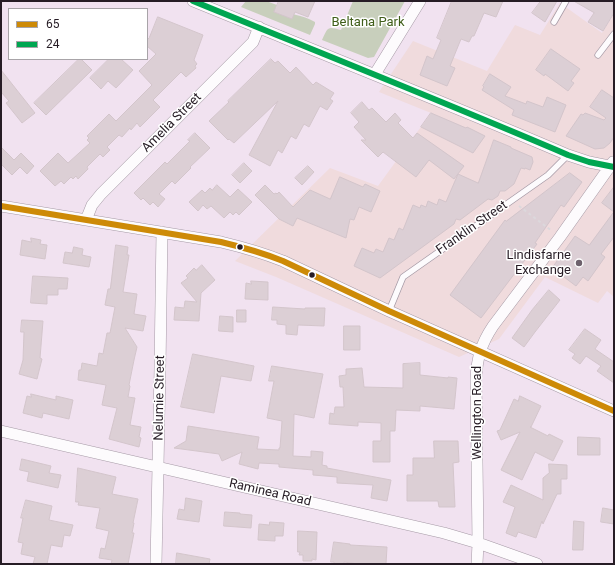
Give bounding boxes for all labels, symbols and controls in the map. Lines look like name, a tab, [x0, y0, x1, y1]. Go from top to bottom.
legend	[8, 8, 148, 60]
park label: Beltana Park	[331, 15, 405, 31]
text: 65	[46, 17, 60, 31]
text: 24	[46, 37, 60, 51]
street label: Amelia Street	[139, 90, 205, 156]
street label: Franklin Street	[434, 198, 510, 258]
unlabelled marker	[235, 242, 245, 252]
place label: Lindisfarne Exchange	[506, 248, 571, 279]
marker: Lindisfarne Exchange	[574, 258, 584, 268]
unlabelled marker	[307, 270, 317, 280]
street label: Nelumie Street	[151, 355, 169, 441]
street label: Wellington Road	[470, 366, 486, 460]
street label: Raminea Road	[227, 476, 313, 510]

